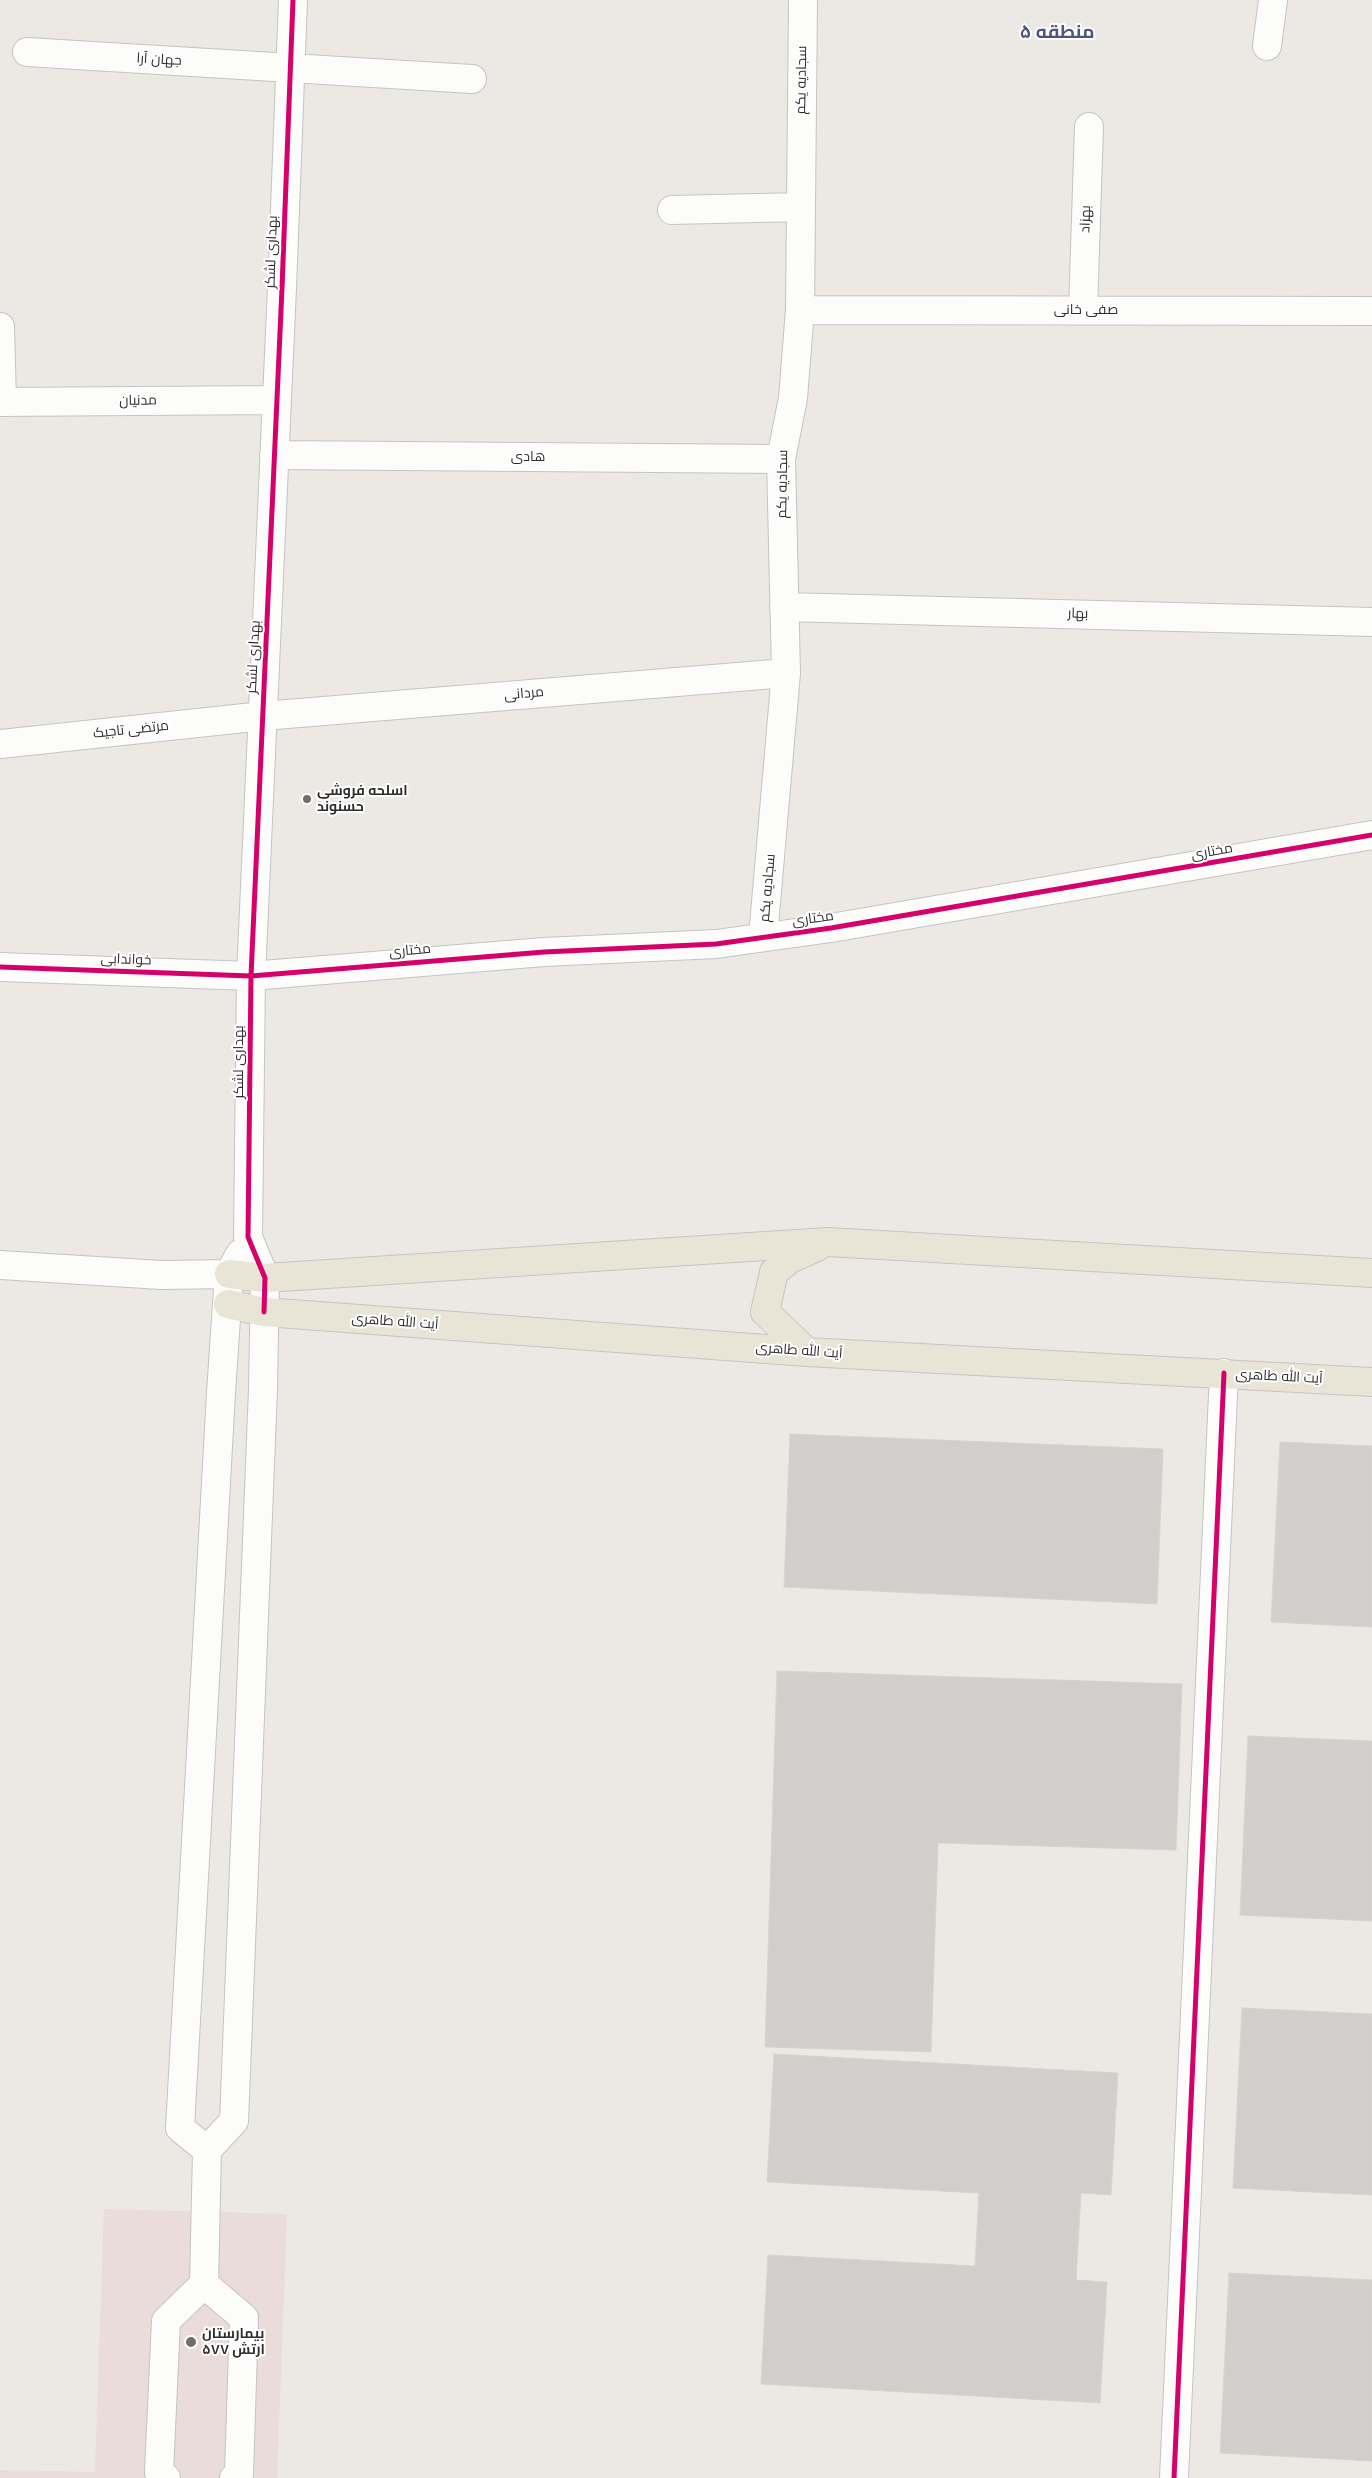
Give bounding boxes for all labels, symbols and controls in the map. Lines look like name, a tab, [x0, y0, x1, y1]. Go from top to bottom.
district label: منطقه ۵	[1019, 22, 1095, 44]
street label: سجادیه یکم	[793, 46, 811, 114]
street label: جهان آرا	[136, 50, 182, 70]
street label: بهزاد	[1077, 205, 1095, 233]
street label: بهداری لشکر	[262, 215, 282, 289]
street label: صفی خانی	[1054, 302, 1118, 318]
street label: مدنیان	[119, 392, 157, 410]
street label: هادی	[511, 449, 545, 465]
street label: سجادیه یکم	[774, 450, 792, 518]
street label: بهار	[1067, 605, 1089, 623]
street label: بهداری لشکر	[244, 620, 264, 694]
street label: مردانی	[503, 684, 545, 704]
street label: مرتضی تاجیک	[92, 718, 170, 742]
place label: اسلحه فروشی حسنوند	[317, 783, 408, 816]
marker: اسلحه فروشی حسنوند	[301, 793, 313, 805]
street label: مختاری	[1190, 840, 1234, 864]
street label: سجادیه یکم	[757, 853, 779, 923]
street label: مختاری	[791, 908, 835, 930]
street label: مختاری	[388, 941, 432, 961]
street label: خواندابی	[100, 951, 152, 969]
street label: بهداری لشکر	[231, 1025, 247, 1099]
street label: آیت الله طاهری	[351, 1311, 439, 1333]
street label: آیت الله طاهری	[755, 1340, 843, 1362]
street label: آیت الله طاهری	[1235, 1366, 1323, 1388]
place label: بیمارستان ۵۷۷ ارتش	[202, 2326, 265, 2358]
marker: بیمارستان ۵۷۷ ارتش	[184, 2335, 198, 2349]

